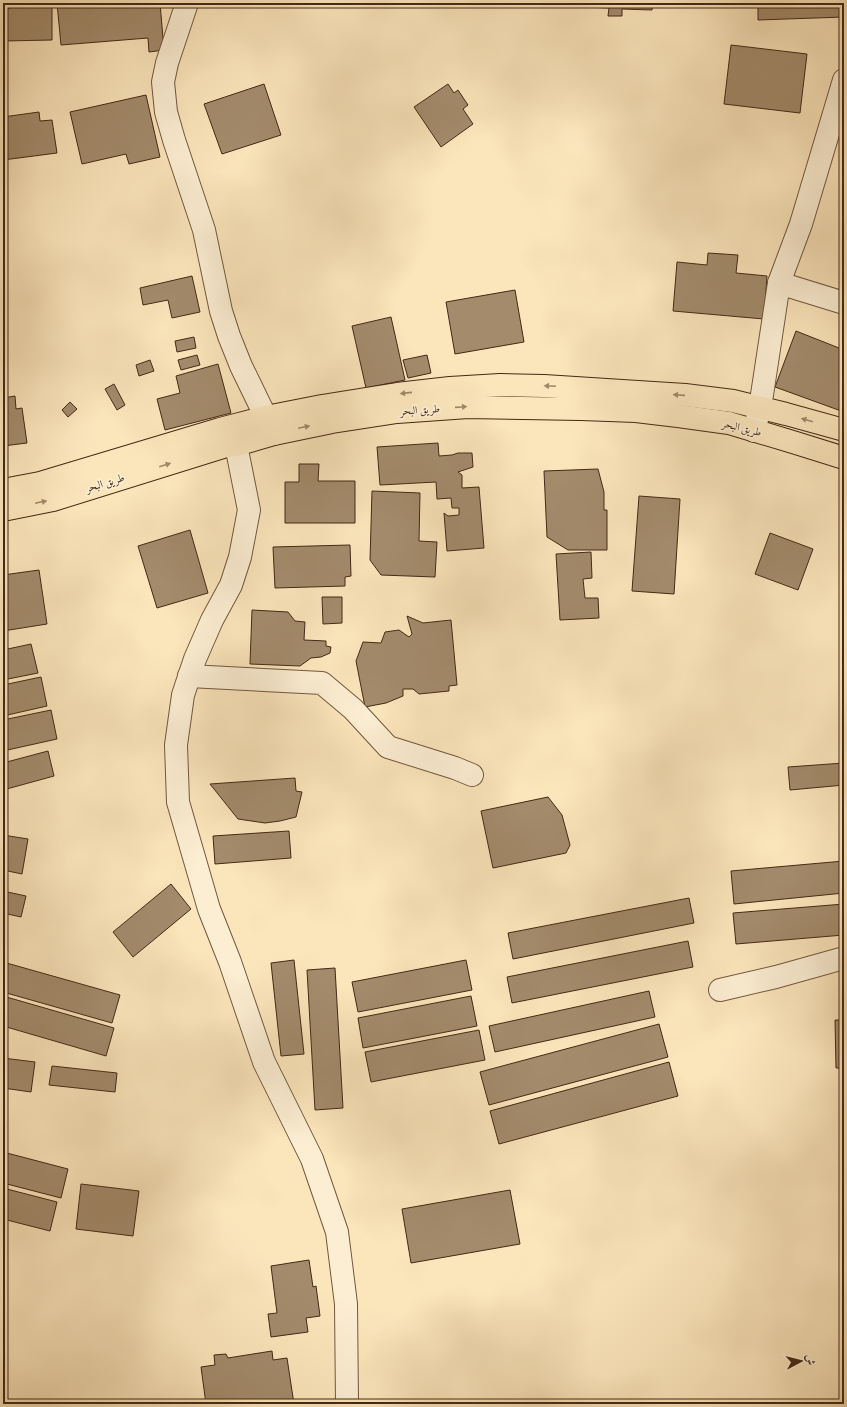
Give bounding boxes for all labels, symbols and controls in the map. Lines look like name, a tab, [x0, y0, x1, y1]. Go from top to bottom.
one-way arrow	[543, 383, 556, 389]
one-way arrow	[400, 390, 412, 396]
one-way arrow	[673, 391, 685, 398]
street label: طريق البحر	[399, 402, 440, 419]
one-way arrow	[455, 404, 467, 411]
street label: طريق البحر	[720, 417, 763, 440]
one-way arrow	[800, 417, 812, 423]
one-way arrow	[298, 424, 310, 430]
one-way arrow	[160, 461, 172, 467]
street label: طريق البحر	[83, 471, 126, 496]
one-way arrow	[35, 499, 47, 505]
north arrow	[781, 1341, 821, 1381]
text: ش	[803, 1354, 818, 1366]

